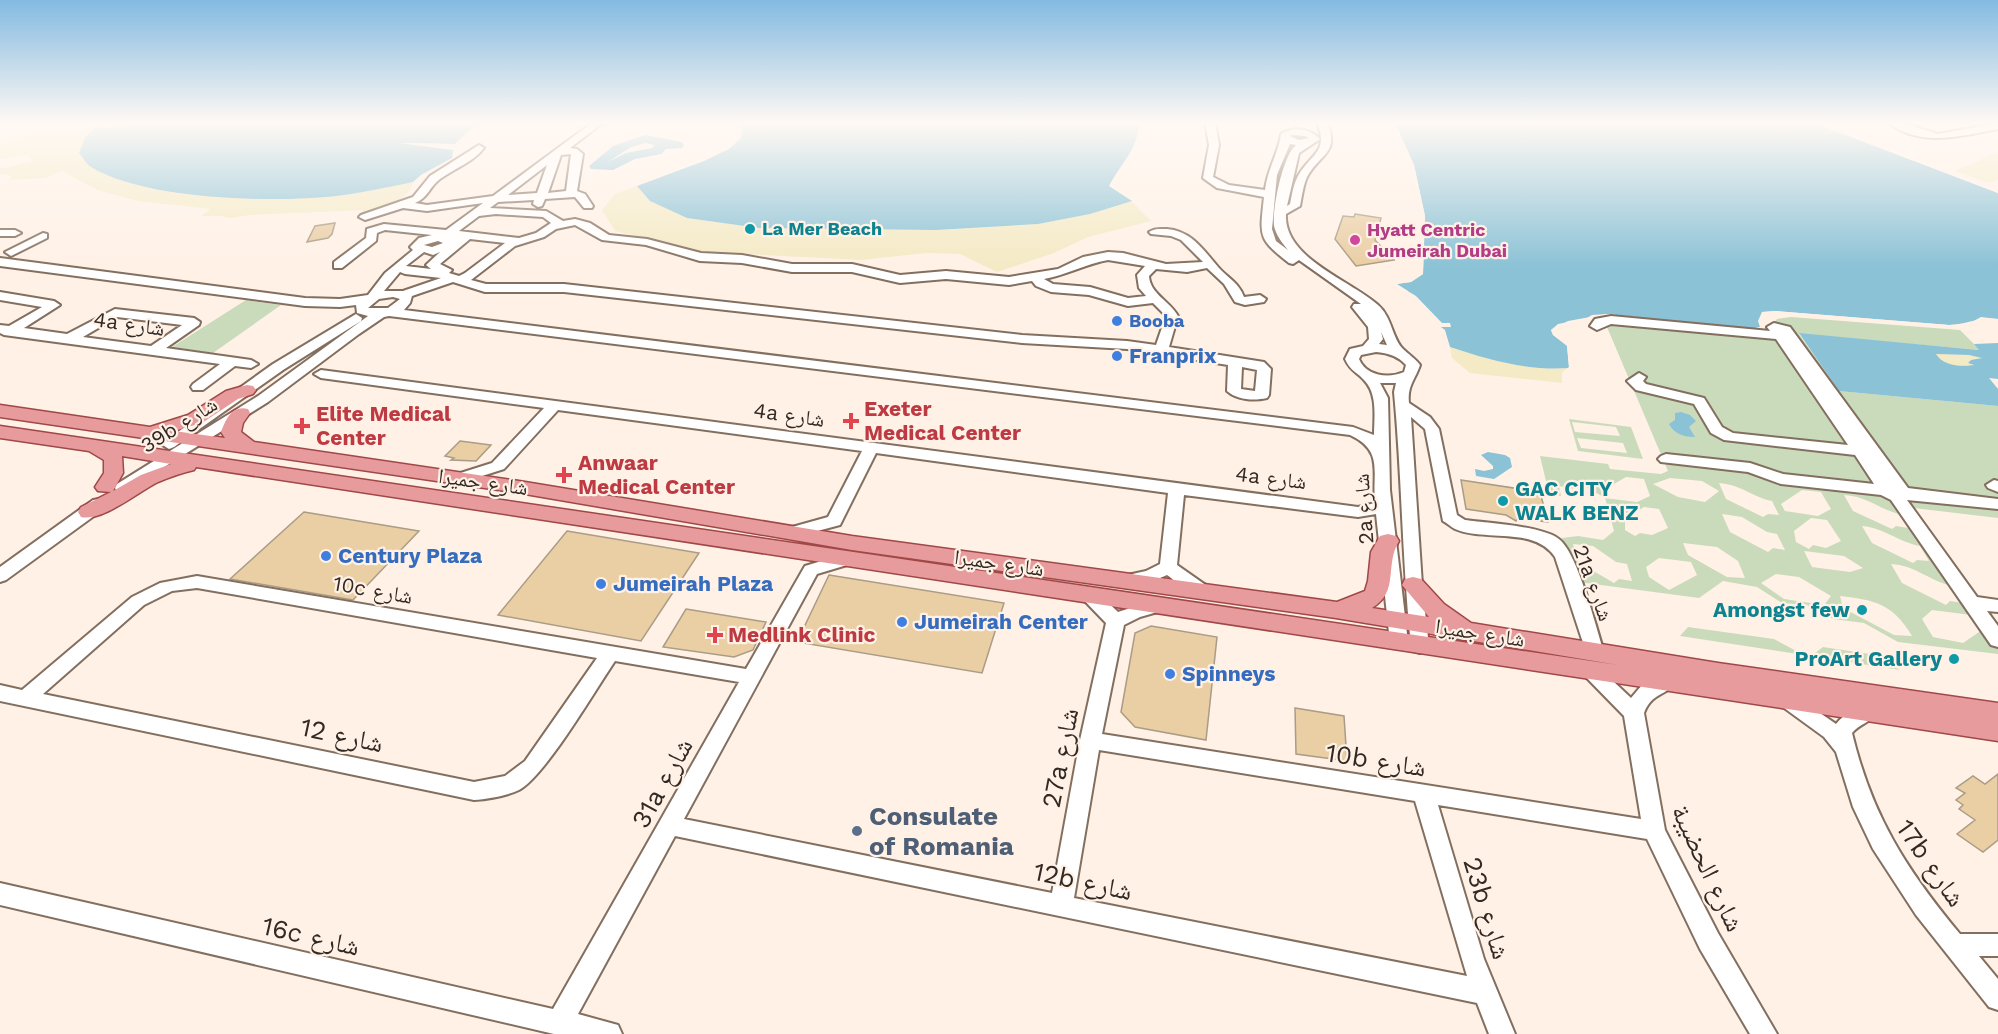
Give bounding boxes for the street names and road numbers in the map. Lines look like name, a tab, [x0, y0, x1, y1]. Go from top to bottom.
street label: 4a شارع	[92, 306, 166, 342]
street label: 39b شارع	[136, 391, 222, 459]
street label: 4a شارع	[752, 397, 826, 433]
street label: 4a شارع	[1234, 461, 1308, 495]
street label: شارع جميرا	[437, 463, 529, 501]
street label: 2a شارع	[1349, 473, 1379, 545]
street label: 21a شارع	[1567, 541, 1619, 625]
street label: شارع جميرا	[953, 544, 1045, 582]
street label: 10c شارع	[331, 570, 415, 610]
street label: شارع جميرا	[1433, 613, 1527, 653]
street label: 27a شارع	[1036, 706, 1085, 811]
street label: شارع 12	[298, 712, 386, 759]
street label: 31a شارع	[625, 733, 700, 833]
street label: 10b شارع	[1324, 737, 1428, 784]
street label: شارع الحضيبة	[1665, 800, 1750, 937]
street label: 17b شارع	[1889, 814, 1972, 913]
street label: 23b شارع	[1456, 853, 1517, 963]
street label: 12b شارع	[1031, 856, 1135, 907]
street label: 16c شارع	[259, 910, 363, 963]

